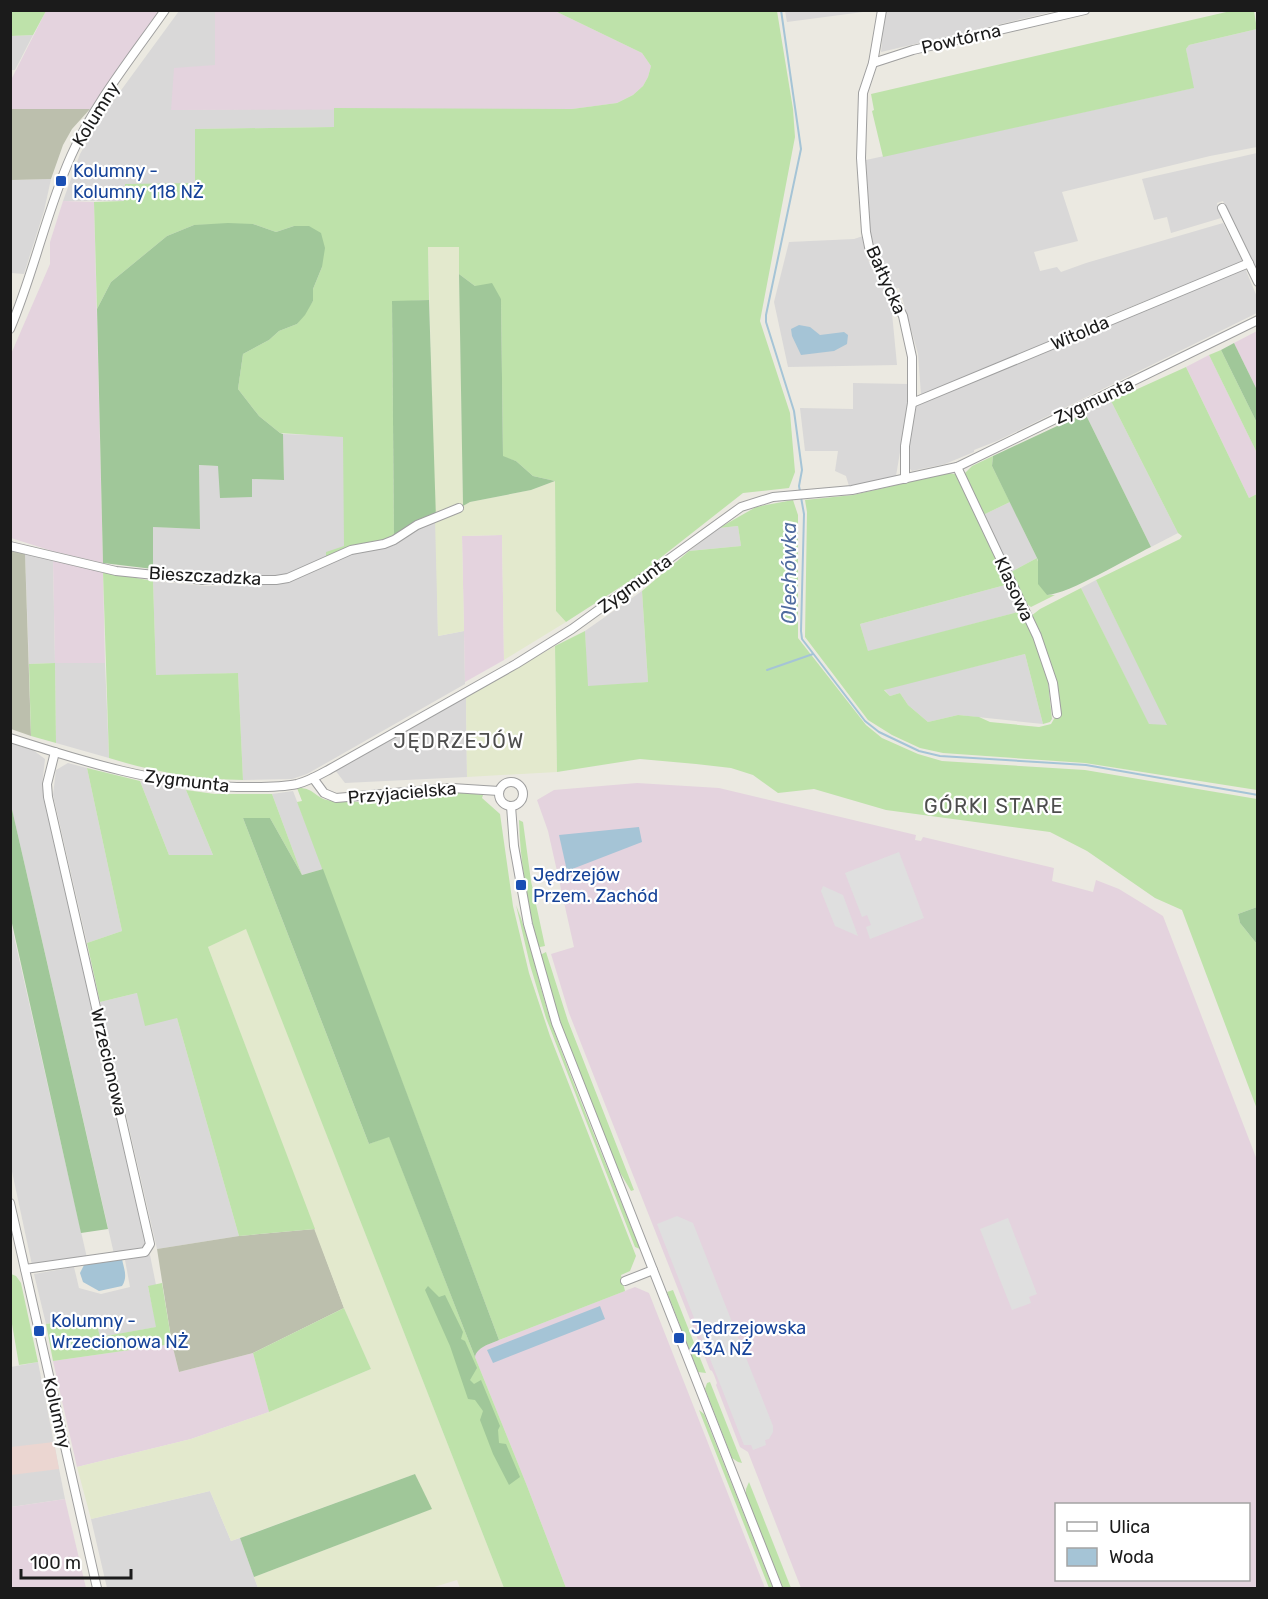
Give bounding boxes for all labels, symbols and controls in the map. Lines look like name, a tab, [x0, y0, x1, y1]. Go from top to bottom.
street label: Powtórna	[919, 19, 1003, 59]
street label: Kolumny	[67, 77, 125, 151]
place label: Kolumny - Kolumny 118 NŻ	[73, 160, 204, 203]
marker: Kolumny - Kolumny 118 NŻ	[54, 174, 68, 188]
street label: Bałtycka	[861, 242, 911, 318]
street label: Witolda	[1048, 311, 1112, 355]
street label: Zygmunta	[1051, 373, 1137, 429]
water label: Olechówka	[777, 522, 801, 624]
street label: Zygmunta	[594, 550, 676, 618]
street label: Klasowa	[990, 553, 1038, 625]
street label: Bieszczadzka	[148, 562, 262, 590]
district label: JĘDRZEJÓW	[393, 729, 525, 753]
street label: Zygmunta	[143, 765, 231, 797]
street label: Przyjacielska	[347, 777, 457, 809]
district label: GÓRKI STARE	[924, 794, 1064, 818]
place label: Jędrzejów Przem. Zachód	[533, 864, 658, 907]
marker: Jędrzejów Przem. Zachód	[514, 878, 528, 892]
street label: Wrzecionowa	[86, 1006, 132, 1118]
place label: Kolumny - Wrzecionowa NŻ	[51, 1310, 189, 1353]
place label: Jędrzejowska 43A NŻ	[691, 1317, 806, 1360]
marker: Kolumny - Wrzecionowa NŻ	[32, 1324, 46, 1338]
marker: Jędrzejowska 43A NŻ	[672, 1331, 686, 1345]
street label: Kolumny	[38, 1375, 76, 1451]
legend	[1055, 1503, 1250, 1581]
text: Ulica	[1109, 1516, 1150, 1538]
scale bar	[21, 1542, 130, 1580]
text: Woda	[1109, 1546, 1154, 1568]
text: 100 m	[30, 1552, 81, 1574]

